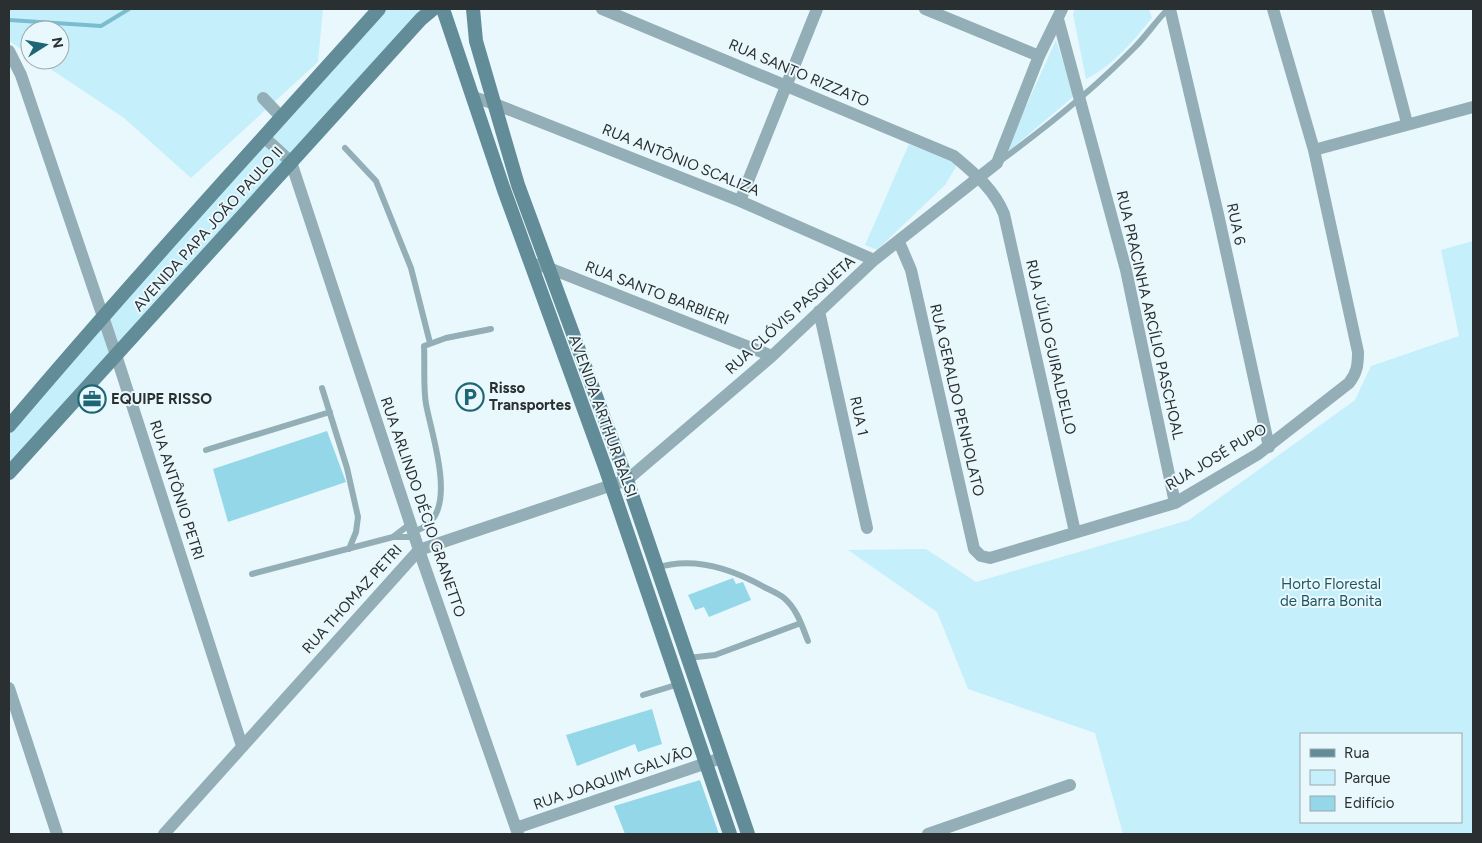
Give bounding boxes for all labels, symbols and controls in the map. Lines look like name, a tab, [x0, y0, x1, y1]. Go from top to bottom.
north arrow	[20, 20, 70, 70]
street label: RUA SANTO RIZZATO	[726, 35, 872, 111]
text: N	[48, 36, 67, 50]
street label: RUA ANTÔNIO SCALIZA	[600, 120, 762, 200]
street label: AVENIDA PAPA JOÃO PAULO II	[129, 143, 287, 315]
street label: RUA PRACINHA ARCÍLIO PASCHOAL	[1113, 189, 1187, 441]
street label: RUA 6	[1223, 201, 1249, 247]
street label: RUA CLÓVIS PASQUETA	[722, 252, 858, 378]
street label: RUA SANTO BARBIERI	[582, 257, 732, 329]
street label: RUA JÚLIO GUIRALDELLO	[1022, 258, 1080, 436]
street label: RUA GERALDO PENHOLATO	[926, 302, 988, 498]
street label: AVENIDA ARTHUR BALSI	[565, 332, 641, 500]
place label: Risso Transportes	[489, 379, 571, 414]
parking icon: Risso Transportes	[455, 382, 485, 412]
office icon: EQUIPE RISSO	[77, 384, 107, 414]
place label: EQUIPE RISSO	[111, 390, 212, 408]
street label: RUA ARLINDO DÉCIO GRANETTO	[377, 395, 469, 619]
street label: RUA 1	[846, 395, 872, 437]
street label: RUA ANTÔNIO PETRI	[146, 418, 208, 562]
street label: RUA JOSÉ PUPO	[1162, 420, 1270, 494]
street label: RUA THOMAZ PETRI	[298, 541, 406, 657]
park label: Horto Florestal de Barra Bonita	[1280, 575, 1382, 610]
legend	[1300, 733, 1462, 823]
street label: RUA JOAQUIM GALVÃO	[531, 742, 695, 814]
text: Rua	[1344, 744, 1369, 762]
text: Parque	[1344, 769, 1391, 787]
text: Edifício	[1344, 794, 1395, 812]

